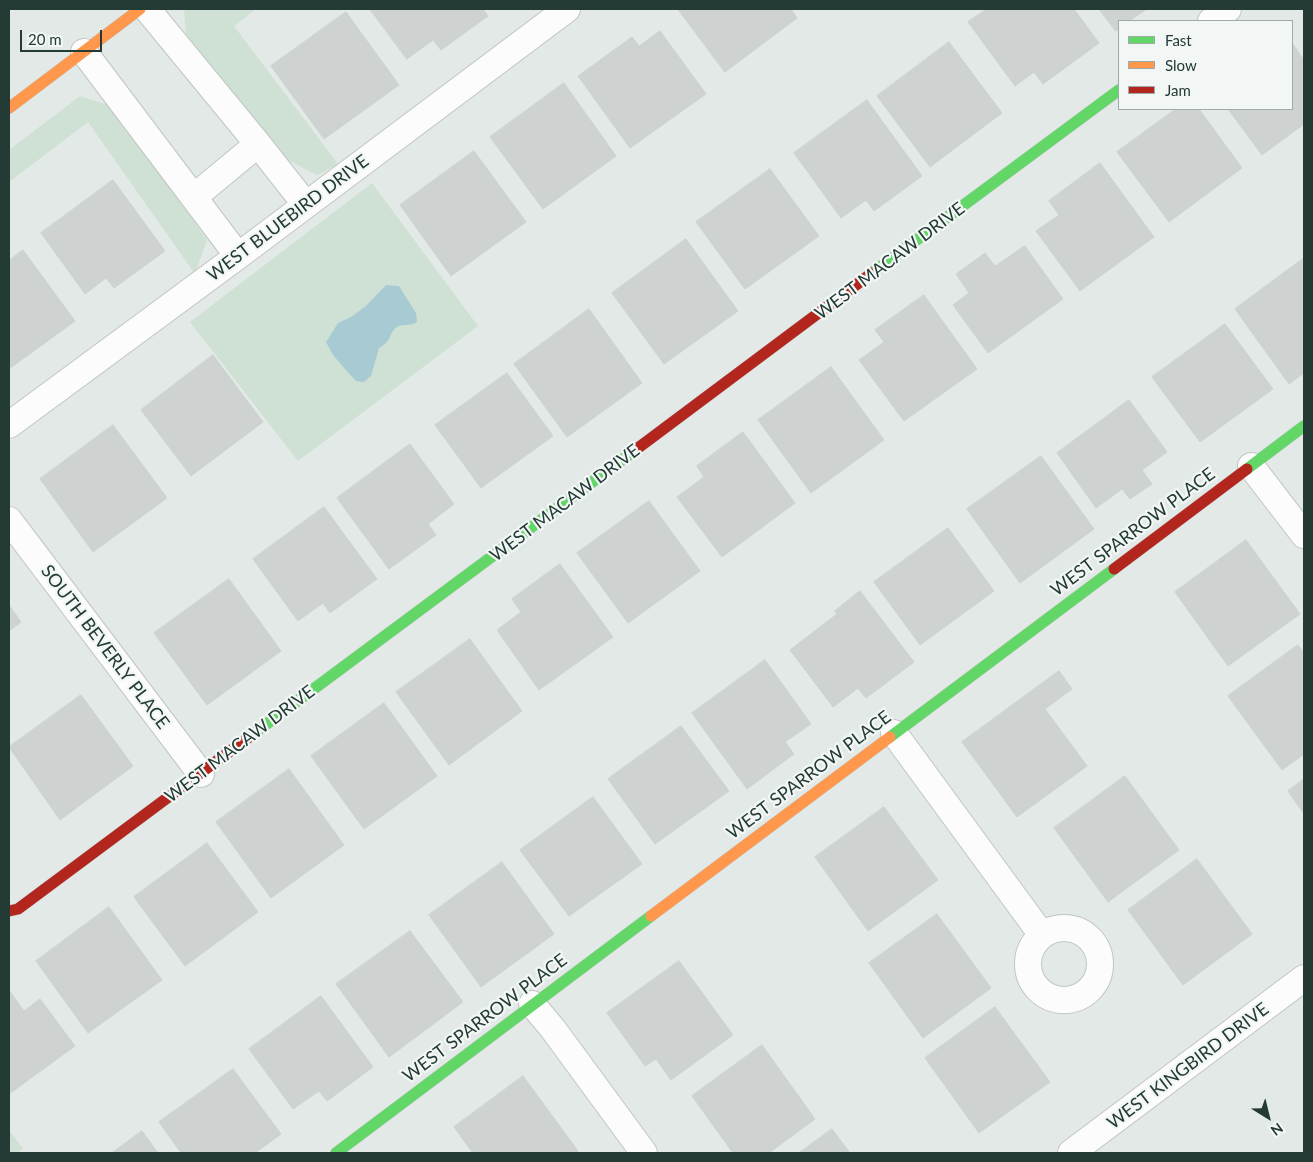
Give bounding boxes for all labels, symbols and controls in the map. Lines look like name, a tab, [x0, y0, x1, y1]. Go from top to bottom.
scale bar	[22, 20, 105, 52]
legend	[1118, 20, 1293, 110]
text: 20 m	[28, 30, 62, 48]
text: Fast	[1165, 31, 1192, 49]
text: Slow	[1165, 56, 1197, 74]
text: Jam	[1165, 81, 1191, 99]
street label: WEST BLUEBIRD DRIVE	[203, 150, 373, 286]
street label: WEST MACAW DRIVE	[811, 198, 969, 324]
street label: WEST MACAW DRIVE	[486, 440, 644, 566]
street label: WEST SPARROW PLACE	[1047, 463, 1219, 601]
street label: SOUTH BEVERLY PLACE	[36, 561, 174, 733]
street label: WEST MACAW DRIVE	[161, 681, 319, 807]
street label: WEST SPARROW PLACE	[723, 706, 895, 844]
street label: WEST SPARROW PLACE	[399, 949, 571, 1087]
street label: WEST KINGBIRD DRIVE	[1103, 998, 1273, 1134]
north arrow	[1243, 1092, 1293, 1142]
text: N	[1268, 1119, 1286, 1140]

